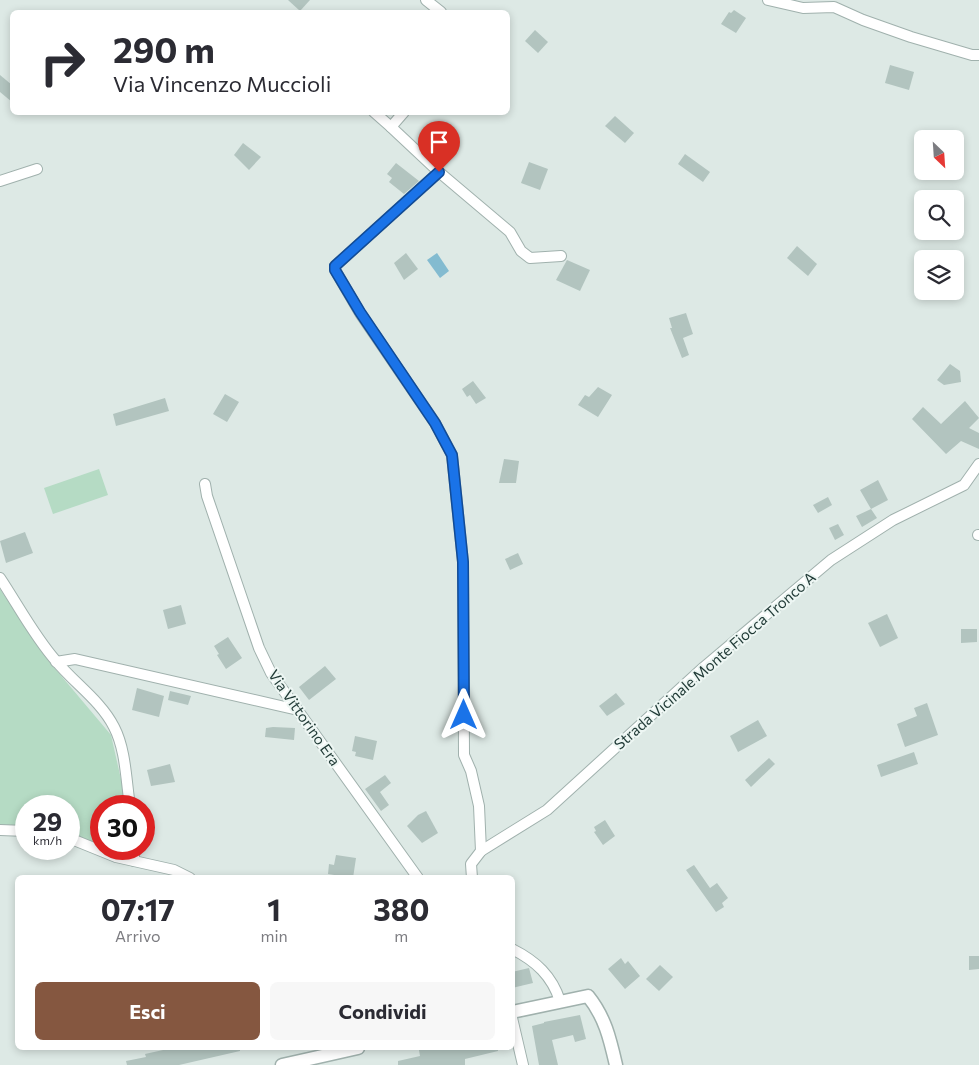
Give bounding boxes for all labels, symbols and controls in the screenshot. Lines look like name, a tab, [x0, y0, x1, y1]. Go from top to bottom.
text: 290 m	[113, 27, 215, 70]
icon: right	[30, 30, 95, 95]
text: Via Vincenzo Muccioli	[113, 70, 331, 97]
pin	[418, 121, 460, 172]
icon: arrive	[425, 128, 453, 156]
north arrow	[914, 130, 964, 180]
map controls	[914, 130, 964, 300]
button: search	[914, 190, 964, 240]
button: layers	[914, 250, 964, 300]
street label: Strada Vicinale Monte Fiocca Tronco A	[610, 568, 819, 753]
street label: Via Vittorino Era	[265, 666, 345, 769]
position arrow	[437, 688, 489, 740]
speed limit sign: 30	[90, 795, 155, 860]
text: 29	[33, 806, 62, 836]
text: km/h	[33, 833, 62, 847]
text: 07:17	[101, 890, 175, 927]
text: 1	[267, 890, 281, 927]
text: 380	[373, 890, 429, 927]
text: Arrivo	[115, 926, 160, 945]
text: min	[260, 926, 288, 945]
text: m	[394, 926, 408, 945]
button: Esci	[35, 982, 260, 1040]
button: Condividi	[270, 982, 495, 1040]

